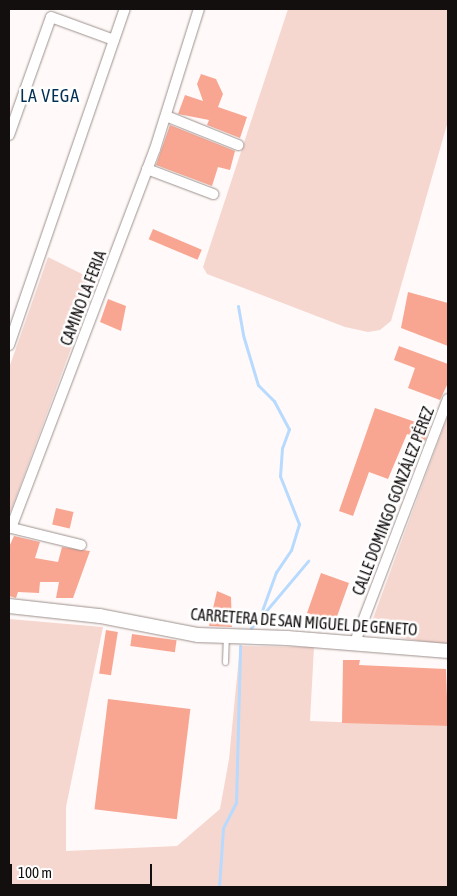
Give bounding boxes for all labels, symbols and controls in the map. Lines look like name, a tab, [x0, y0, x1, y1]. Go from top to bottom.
district label: LA VEGA	[19, 85, 81, 107]
street label: CAMINO LA FERIA	[56, 248, 110, 348]
street label: CALLE DOMINGO GONZÁLEZ PÉREZ	[348, 404, 438, 598]
street label: CARRETERA DE SAN MIGUEL DE GENETO	[190, 604, 418, 640]
scale bar	[12, 854, 155, 886]
text: 100 m	[18, 864, 52, 881]

